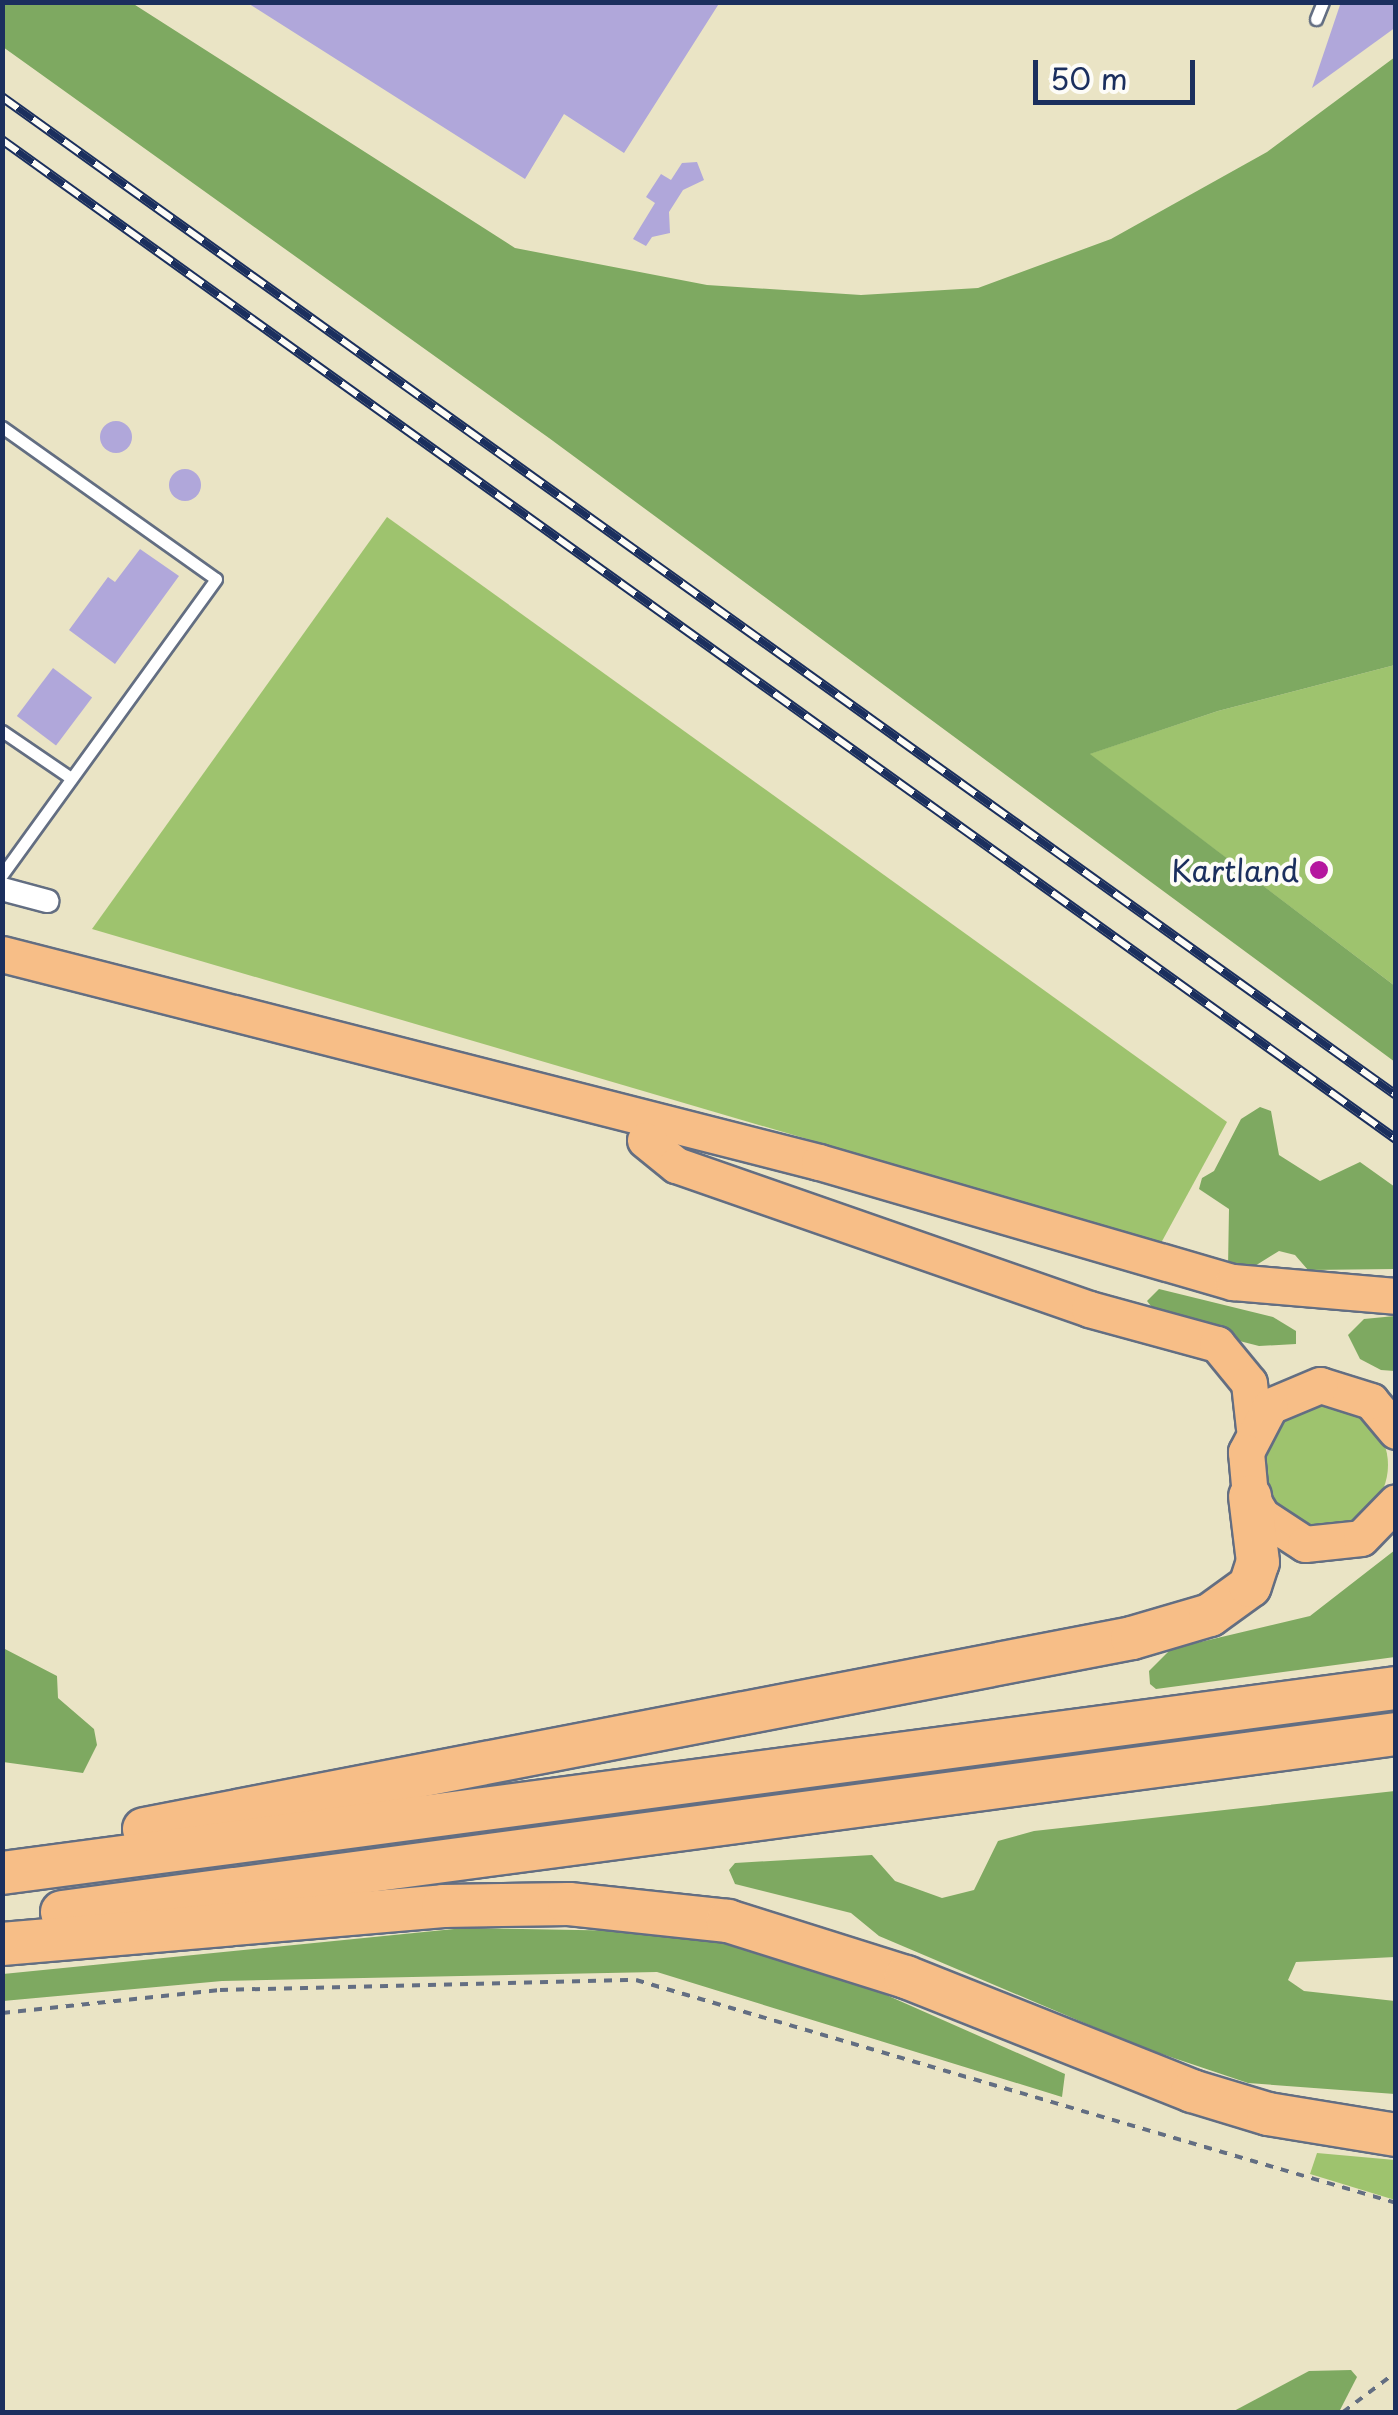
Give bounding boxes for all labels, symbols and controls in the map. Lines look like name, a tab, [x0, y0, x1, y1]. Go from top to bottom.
scale bar	[1038, 40, 1200, 102]
text: 50 m	[1050, 55, 1128, 100]
place label: Kartland	[1171, 852, 1299, 888]
marker: Kartland	[1308, 859, 1330, 881]

